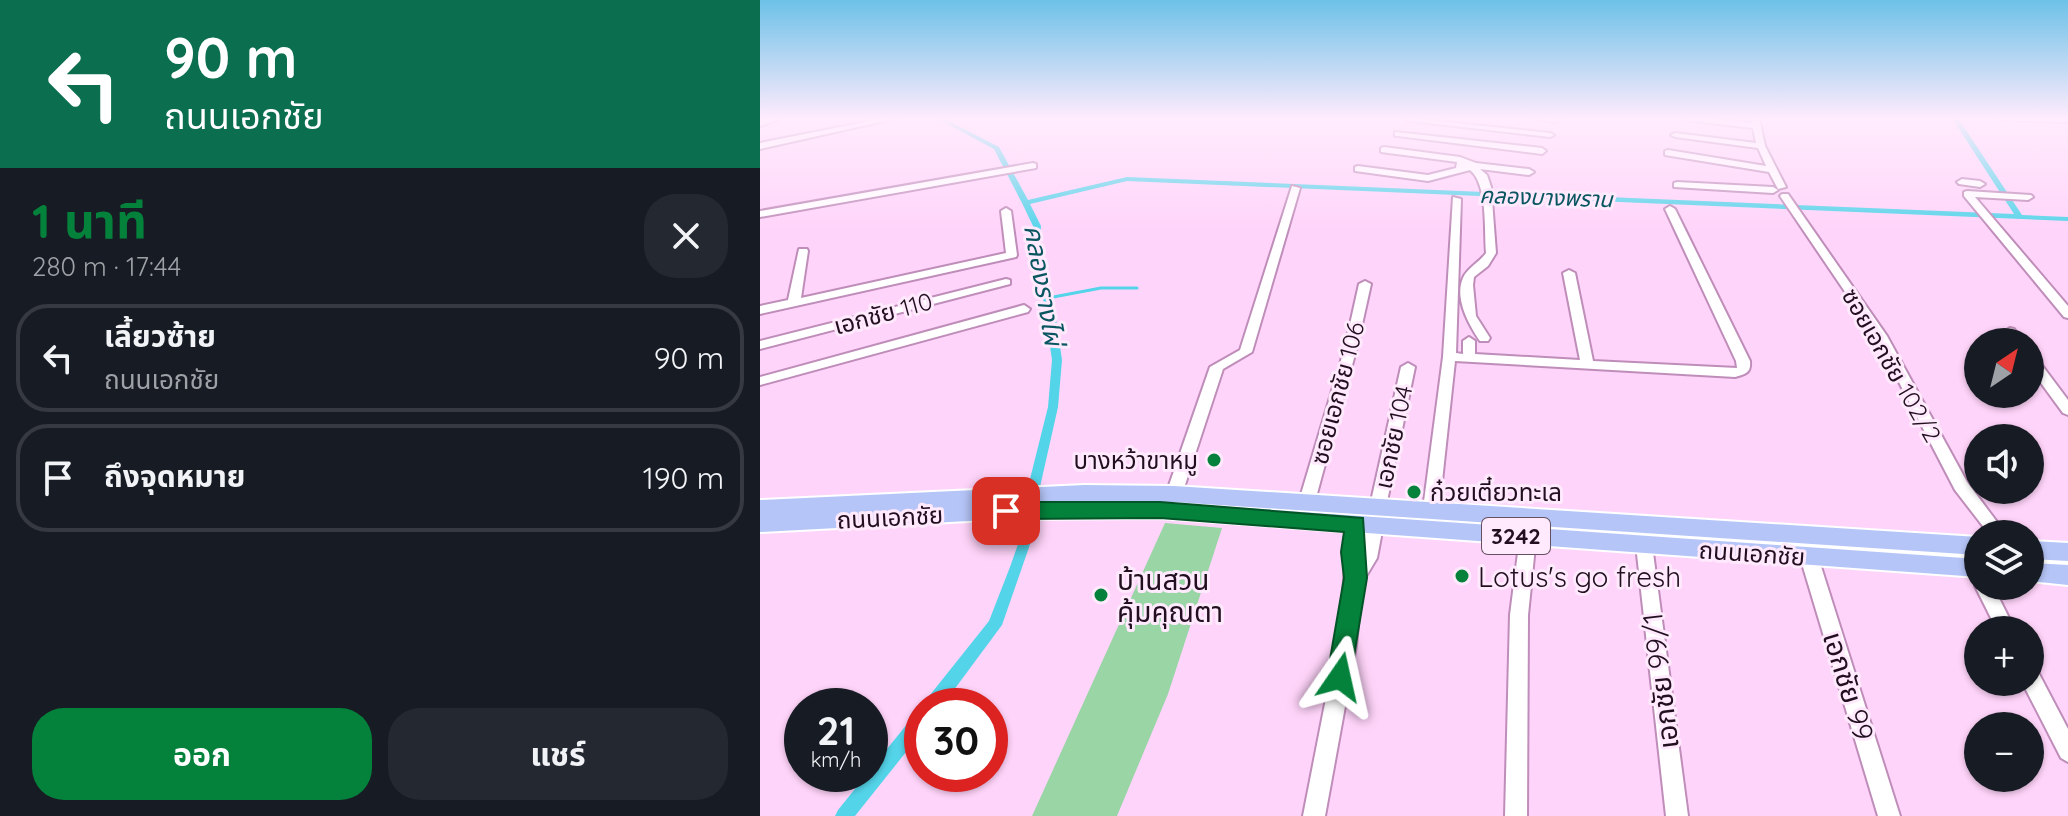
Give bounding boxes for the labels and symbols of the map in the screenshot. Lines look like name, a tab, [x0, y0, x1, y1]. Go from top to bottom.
water label: คลองบางพราน	[1479, 181, 1614, 213]
water label: คลองรางไผ่	[1017, 222, 1072, 352]
street label: ซอยเอกชัย 102/2	[1836, 283, 1948, 447]
street label: เอกชัย 110	[830, 285, 936, 341]
street label: ซอยเอกชัย 106	[1304, 318, 1370, 468]
north arrow	[1964, 328, 2044, 408]
street label: เอกชัย 104	[1367, 383, 1419, 491]
place label: บางหว้าขาหมู	[1074, 445, 1198, 476]
marker: บางหว้าขาหมู	[1205, 451, 1223, 469]
place label: ก๋วยเตี๋ยวทะเล	[1430, 476, 1562, 507]
pin	[972, 477, 1040, 545]
marker: ก๋วยเตี๋ยวทะเล	[1405, 483, 1423, 501]
street label: ถนนเอกชัย	[836, 499, 944, 535]
road number: 3242	[1482, 518, 1550, 554]
street label: ถนนเอกชัย	[1698, 534, 1806, 572]
place label: Lotus's go fresh	[1478, 559, 1681, 594]
place label: บ้านสวน คุ้มคุณตา	[1117, 562, 1223, 629]
marker: Lotus's go fresh	[1453, 567, 1471, 585]
marker: บ้านสวน คุ้มคุณตา	[1092, 586, 1110, 604]
street label: เอกชัย 99/1	[1634, 611, 1686, 751]
street label: เอกชัย 99	[1816, 627, 1882, 745]
position arrow	[1298, 635, 1382, 719]
speed limit sign: 30	[904, 688, 1008, 792]

